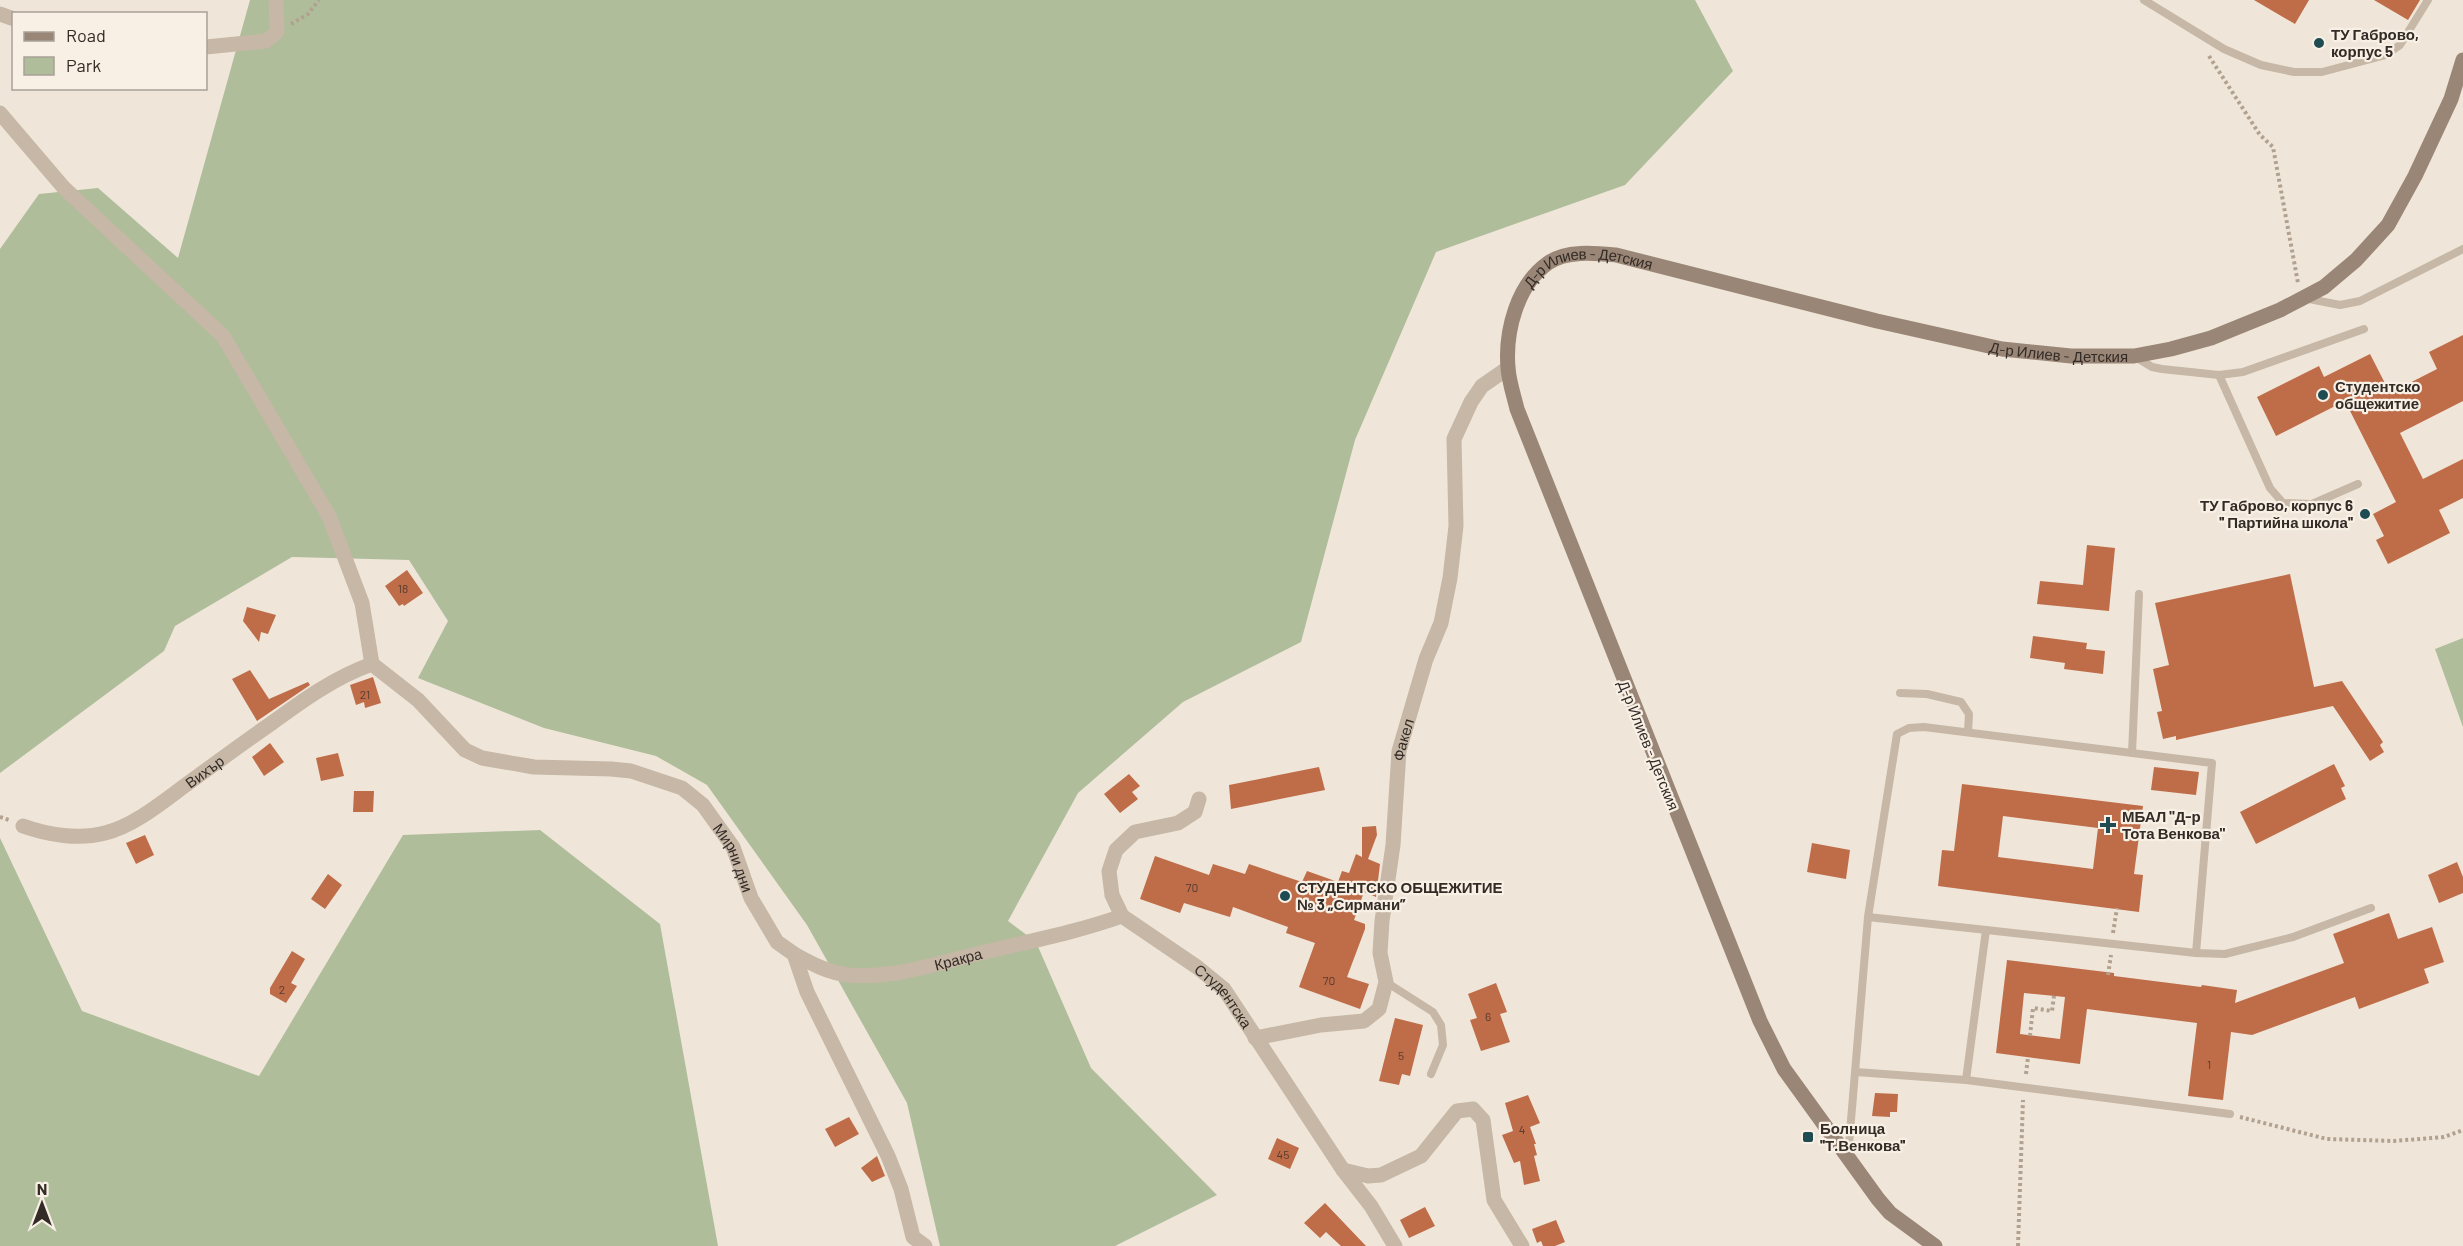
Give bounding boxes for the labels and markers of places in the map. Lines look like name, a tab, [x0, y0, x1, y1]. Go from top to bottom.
place label: ТУ Габрово, корпус 5	[2331, 25, 2419, 60]
marker: ТУ Габрово, корпус 5	[2312, 36, 2326, 50]
place label: Студентско общежитие	[2335, 377, 2420, 412]
marker: Студентско общежитие	[2316, 388, 2330, 402]
place label: ТУ Габрово, корпус 6 '' Партийна школа''	[2200, 496, 2353, 531]
marker: ТУ Габрово, корпус 6 '' Партийна школа''	[2358, 507, 2372, 521]
place label: МБАЛ "Д-р Тота Венкова"	[2122, 807, 2226, 842]
marker: МБАЛ "Д-р Тота Венкова"	[2099, 816, 2117, 834]
place label: СТУДЕНТСКО ОБЩЕЖИТИЕ № 3 „Сирмани”	[1297, 878, 1503, 913]
marker: СТУДЕНТСКО ОБЩЕЖИТИЕ № 3 „Сирмани”	[1278, 889, 1292, 903]
place label: Болница ''Т.Венкова''	[1820, 1119, 1906, 1154]
marker: Болница ''Т.Венкова''	[1801, 1130, 1815, 1144]

